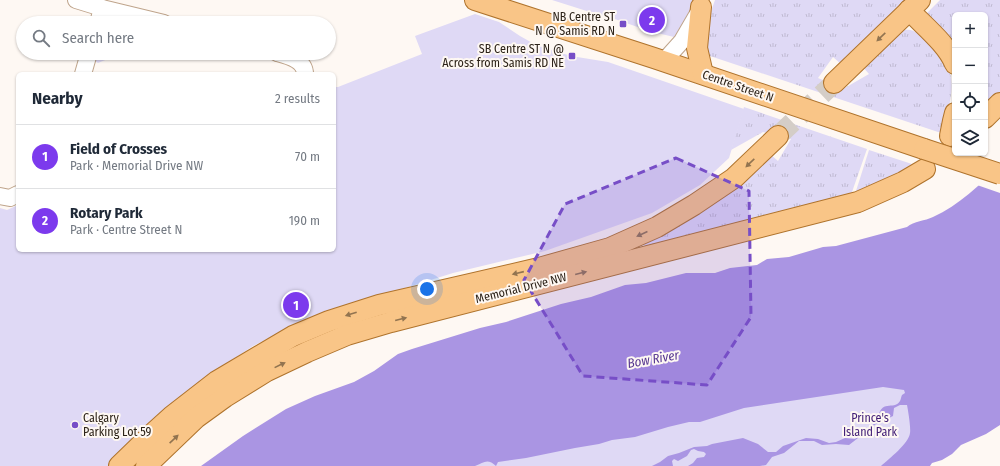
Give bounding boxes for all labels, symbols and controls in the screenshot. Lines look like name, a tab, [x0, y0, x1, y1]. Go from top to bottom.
pin: 2	[639, 5, 665, 35]
place label: NB Centre ST N @ Samis RD N	[535, 10, 615, 38]
map controls	[952, 12, 988, 156]
button: +	[952, 12, 988, 48]
search box	[16, 16, 336, 60]
marker: NB Centre ST N @ Samis RD N	[618, 19, 628, 29]
icon: search	[30, 27, 52, 49]
text: Search here	[62, 29, 134, 47]
one-way arrow	[876, 32, 886, 42]
place label: SB Centre ST N @ Across from Samis RD NE	[442, 42, 564, 70]
button: −	[952, 48, 988, 84]
marker: SB Centre ST N @ Across from Samis RD NE	[567, 51, 577, 61]
street label: Centre Street N	[701, 67, 775, 105]
button: locate	[952, 84, 988, 120]
text: Nearby	[32, 88, 83, 109]
text: 2 results	[275, 91, 320, 106]
button: layers	[952, 120, 988, 156]
text: Field of Crosses	[70, 140, 167, 158]
text: 1	[42, 149, 48, 164]
text: 70 m	[295, 149, 320, 164]
text: Park · Memorial Drive NW	[70, 158, 203, 173]
one-way arrow	[745, 158, 755, 168]
text: Rotary Park	[70, 204, 143, 222]
text: 2	[42, 213, 48, 228]
text: 190 m	[289, 213, 320, 228]
text: Park · Centre Street N	[70, 222, 182, 237]
one-way arrow	[635, 231, 647, 237]
street label: Memorial Drive NW	[474, 270, 568, 306]
one-way arrow	[512, 270, 524, 276]
one-way arrow	[576, 270, 588, 276]
your location	[417, 279, 437, 299]
pin: 1	[283, 290, 309, 320]
one-way arrow	[345, 311, 357, 317]
one-way arrow	[395, 316, 407, 322]
water label: Bow River	[626, 347, 680, 371]
one-way arrow	[274, 362, 286, 368]
place label: Calgary Parking Lot 59	[83, 411, 152, 439]
park label: Prince's Island Park	[843, 411, 897, 439]
marker: Calgary Parking Lot 59	[70, 420, 80, 430]
one-way arrow	[168, 434, 179, 443]

